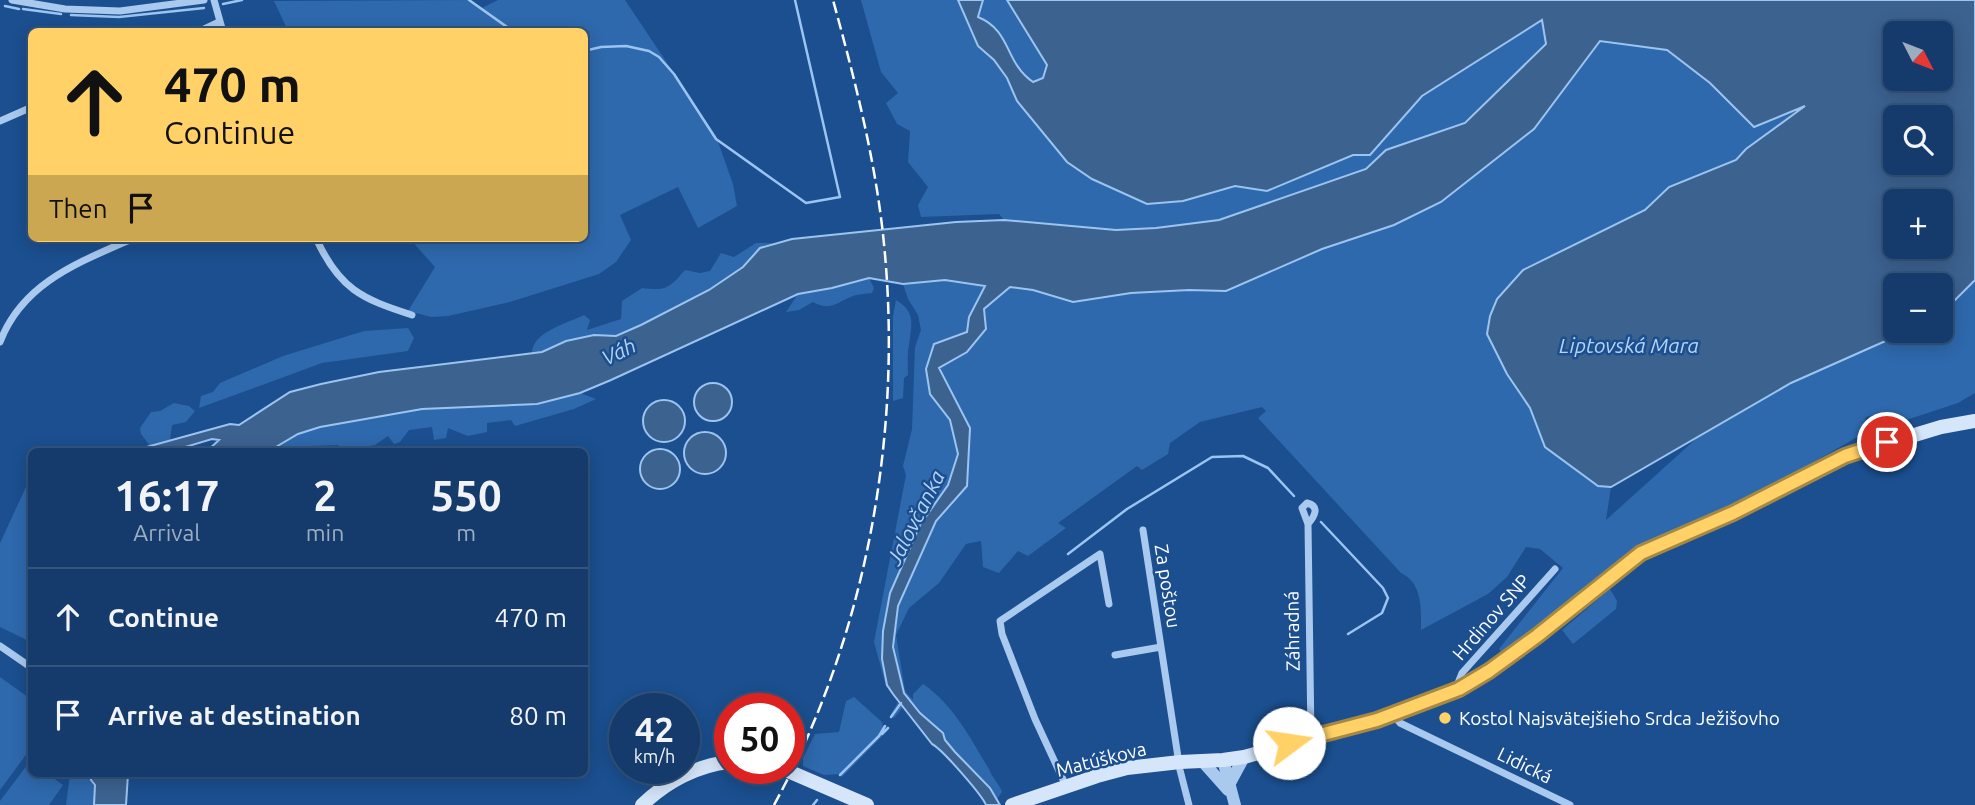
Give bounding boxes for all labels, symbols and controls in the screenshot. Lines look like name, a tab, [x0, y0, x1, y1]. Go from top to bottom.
north arrow	[1883, 21, 1953, 91]
map controls	[1883, 21, 1953, 343]
icon: ahead	[49, 56, 140, 147]
text: 470 m	[164, 56, 301, 111]
button: search	[1883, 105, 1953, 175]
text: Continue	[164, 114, 295, 150]
icon: arrive	[122, 189, 160, 227]
button: +	[1883, 189, 1953, 259]
text: Then	[49, 194, 108, 223]
button: −	[1883, 273, 1953, 343]
water label: Váh	[598, 333, 640, 370]
water label: Liptovská Mara	[1559, 333, 1699, 357]
pin	[1857, 412, 1917, 472]
icon: arrive	[1868, 423, 1906, 461]
water label: Jalovčanka	[881, 466, 949, 570]
text: 16:17	[114, 472, 219, 519]
text: 2	[313, 472, 337, 519]
text: 550	[431, 472, 502, 519]
text: Arrival	[133, 520, 200, 545]
text: min	[306, 520, 344, 545]
text: m	[456, 520, 476, 545]
street label: Za poštou	[1151, 542, 1185, 630]
street label: Hrdinov SNP	[1448, 570, 1534, 664]
street label: Záhradná	[1280, 591, 1304, 671]
icon: ahead	[49, 598, 87, 636]
text: Continue	[108, 603, 219, 632]
text: 470 m	[495, 603, 567, 632]
speed limit sign: 50	[714, 693, 805, 784]
icon: arrive	[49, 696, 87, 734]
text: Arrive at destination	[108, 701, 361, 730]
text: 80 m	[509, 701, 567, 730]
position arrow	[1252, 706, 1326, 780]
place label: Kostol Najsvätejšieho Srdca Ježišovho	[1459, 707, 1780, 729]
text: 42	[635, 709, 674, 749]
marker: Kostol Najsvätejšieho Srdca Ježišovho	[1437, 710, 1453, 726]
street label: Matúškova	[1054, 737, 1148, 781]
street label: Lidická	[1494, 742, 1556, 788]
text: km/h	[634, 746, 675, 766]

